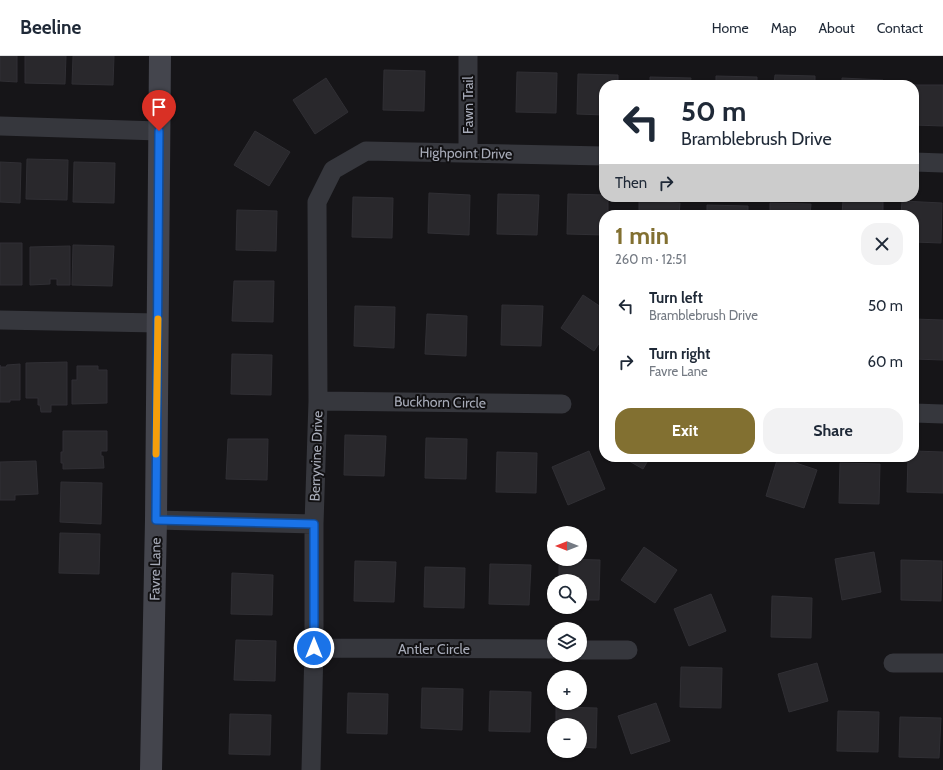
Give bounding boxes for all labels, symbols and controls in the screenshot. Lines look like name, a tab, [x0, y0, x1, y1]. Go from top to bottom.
text: Beeline	[20, 16, 81, 39]
text: Home	[712, 19, 749, 37]
text: Map	[771, 19, 796, 37]
text: About	[818, 19, 855, 37]
text: Contact	[877, 19, 923, 37]
street label: Fawn Trail	[459, 75, 477, 134]
pin	[142, 90, 176, 131]
text: 50 m	[681, 94, 746, 128]
icon: arrive	[148, 96, 170, 118]
icon: left	[615, 96, 667, 148]
text: Bramblebrush Drive	[681, 128, 832, 150]
street label: Highpoint Drive	[419, 143, 513, 163]
icon: right	[655, 172, 677, 194]
text: Then	[615, 174, 647, 192]
text: 1 min	[615, 221, 669, 250]
button: close	[861, 223, 903, 265]
text: 260 m · 12:51	[615, 251, 687, 267]
text: Turn left	[649, 289, 703, 307]
icon: left	[615, 295, 637, 317]
text: 50 m	[868, 297, 903, 315]
text: Bramblebrush Drive	[649, 307, 758, 323]
text: Turn right	[649, 345, 710, 363]
icon: right	[615, 351, 637, 373]
text: 60 m	[867, 353, 903, 371]
text: Favre Lane	[649, 363, 708, 379]
street label: Buckhorn Circle	[394, 392, 486, 412]
button: Exit	[615, 408, 755, 454]
button: Share	[763, 408, 903, 454]
street label: Berryvine Drive	[305, 410, 327, 502]
north arrow	[547, 526, 587, 566]
map controls	[547, 526, 587, 758]
street label: Favre Lane	[145, 537, 165, 601]
button: search	[547, 574, 587, 614]
button: layers	[547, 622, 587, 662]
position arrow	[293, 627, 335, 669]
street label: Antler Circle	[398, 640, 470, 658]
button: +	[547, 670, 587, 710]
button: −	[547, 718, 587, 758]

